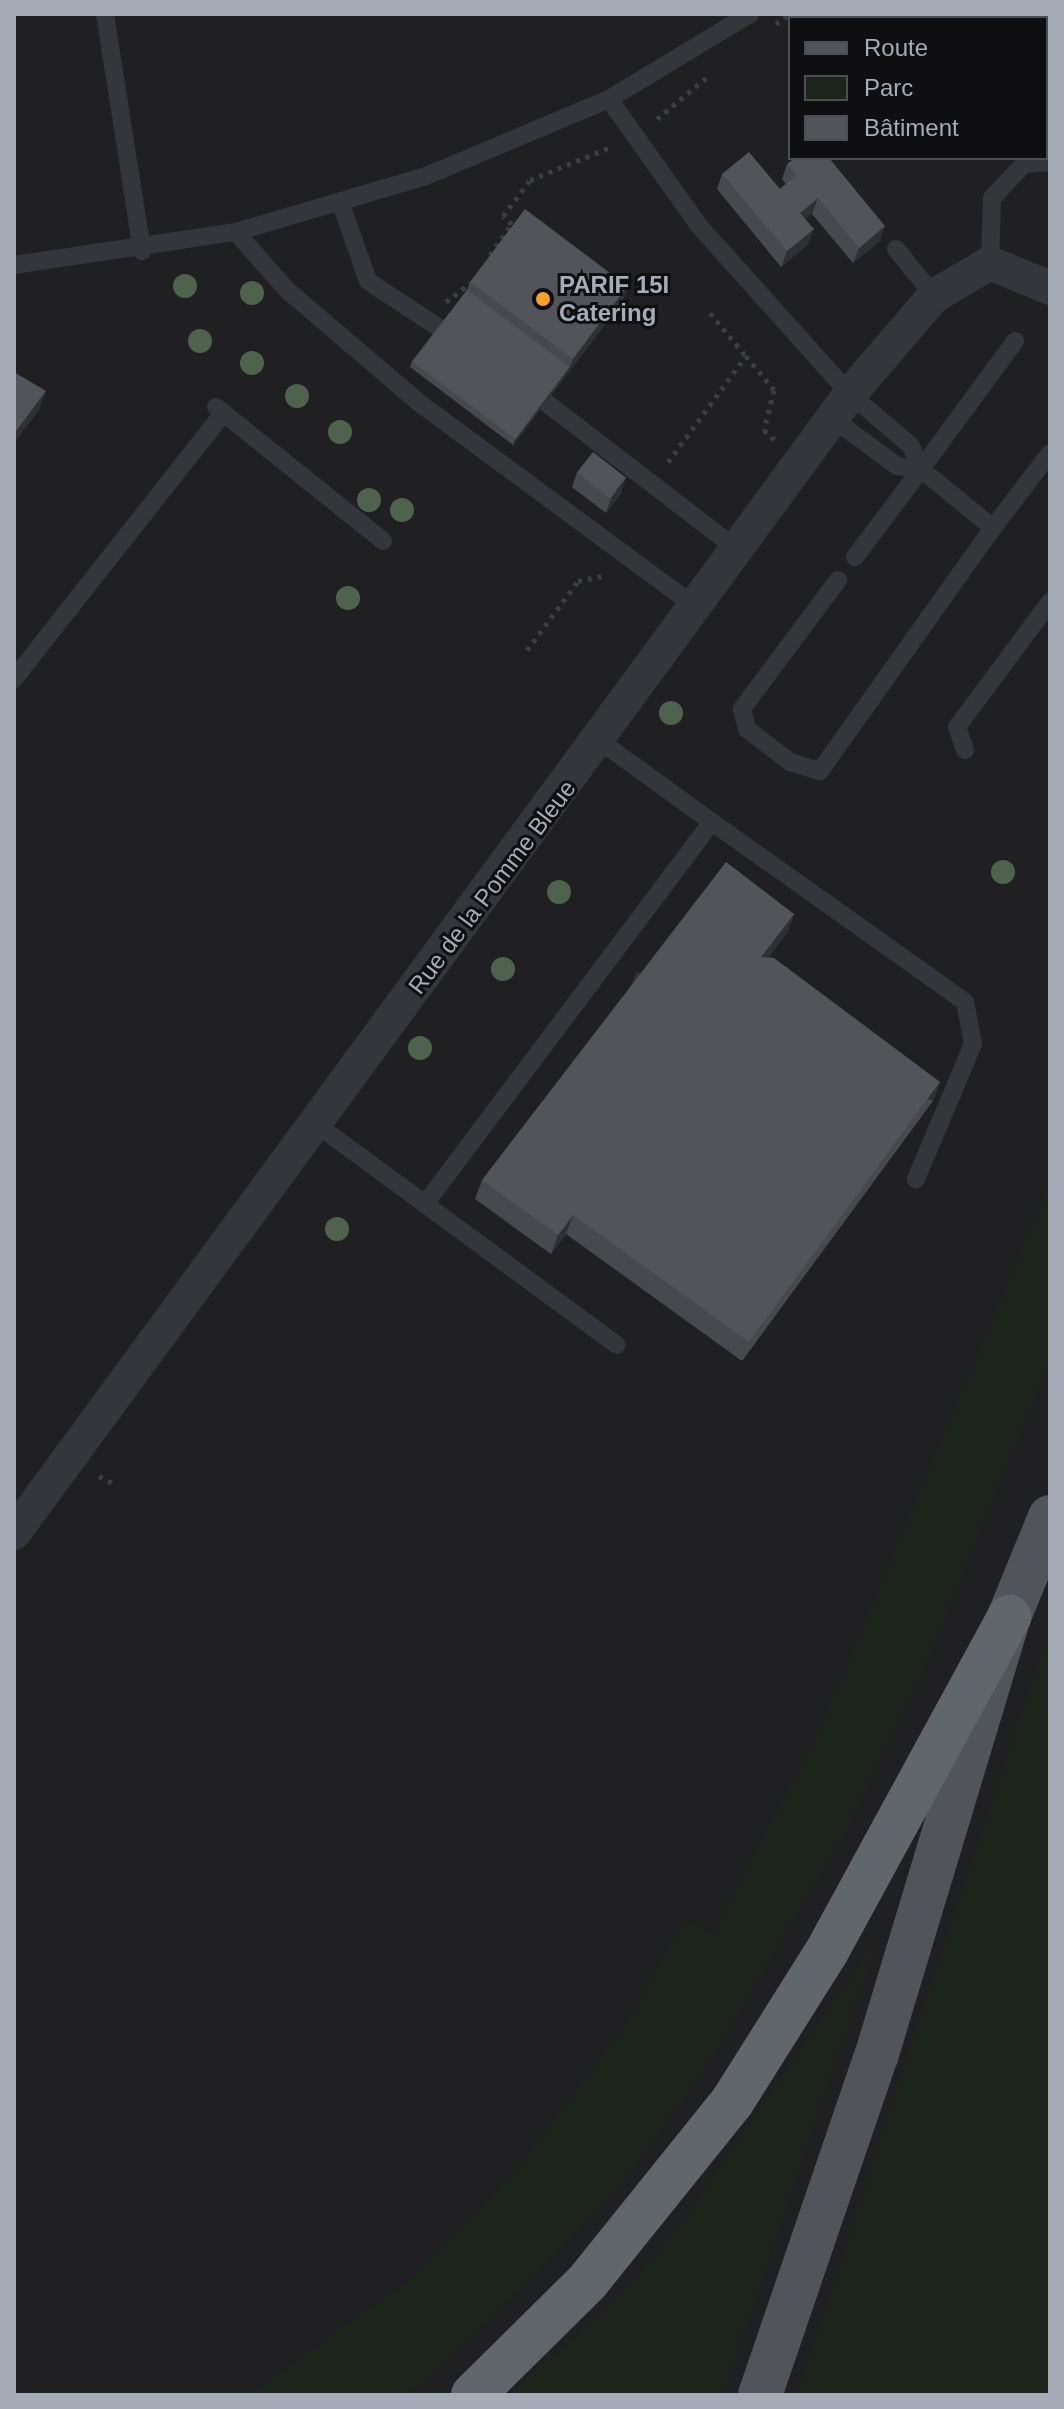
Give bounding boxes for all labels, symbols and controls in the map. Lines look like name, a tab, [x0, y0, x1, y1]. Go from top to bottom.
legend	[788, 16, 1048, 160]
text: Route	[864, 34, 928, 61]
text: Parc	[864, 74, 913, 101]
text: Bâtiment	[864, 114, 959, 141]
place label: PARIF 15I Catering	[559, 271, 669, 327]
marker: PARIF 15I Catering	[534, 290, 552, 308]
street label: Rue de la Pomme Bleue	[402, 774, 582, 1000]

